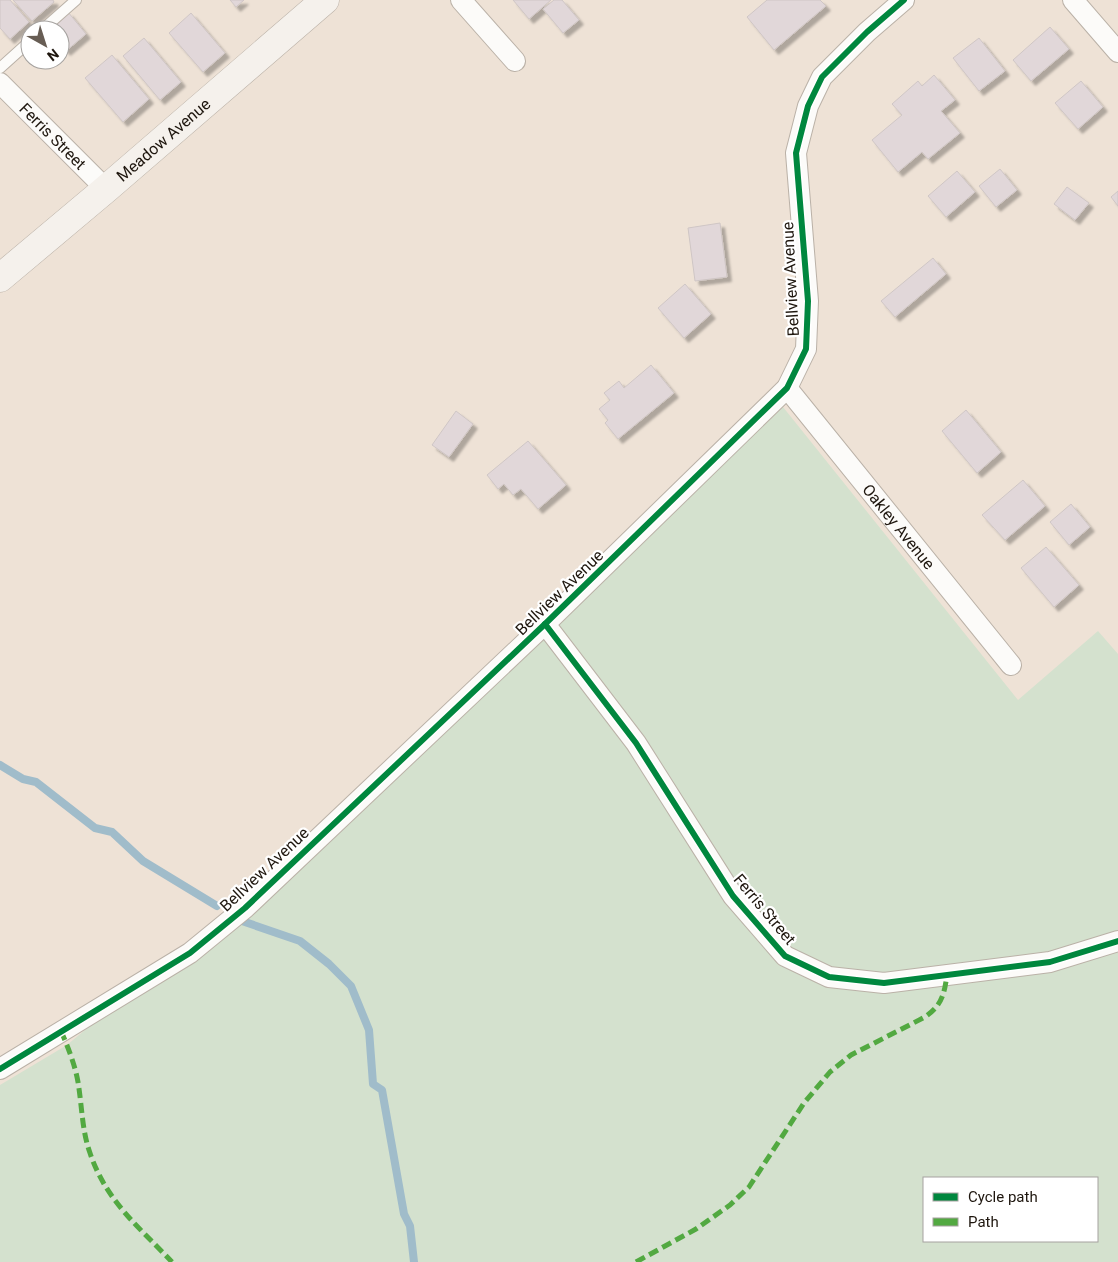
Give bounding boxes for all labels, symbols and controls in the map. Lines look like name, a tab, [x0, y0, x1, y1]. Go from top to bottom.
north arrow	[20, 20, 70, 70]
text: N	[44, 46, 62, 64]
street label: Meadow Avenue	[113, 94, 214, 186]
street label: Ferris Street	[15, 99, 90, 174]
street label: Bellview Avenue	[778, 221, 803, 337]
street label: Oakley Avenue	[858, 480, 939, 573]
street label: Bellview Avenue	[512, 546, 607, 639]
street label: Bellview Avenue	[216, 823, 313, 915]
street label: Ferris Street	[730, 870, 800, 948]
legend	[923, 1177, 1098, 1242]
text: Cycle path	[968, 1188, 1038, 1206]
text: Path	[968, 1213, 999, 1231]

